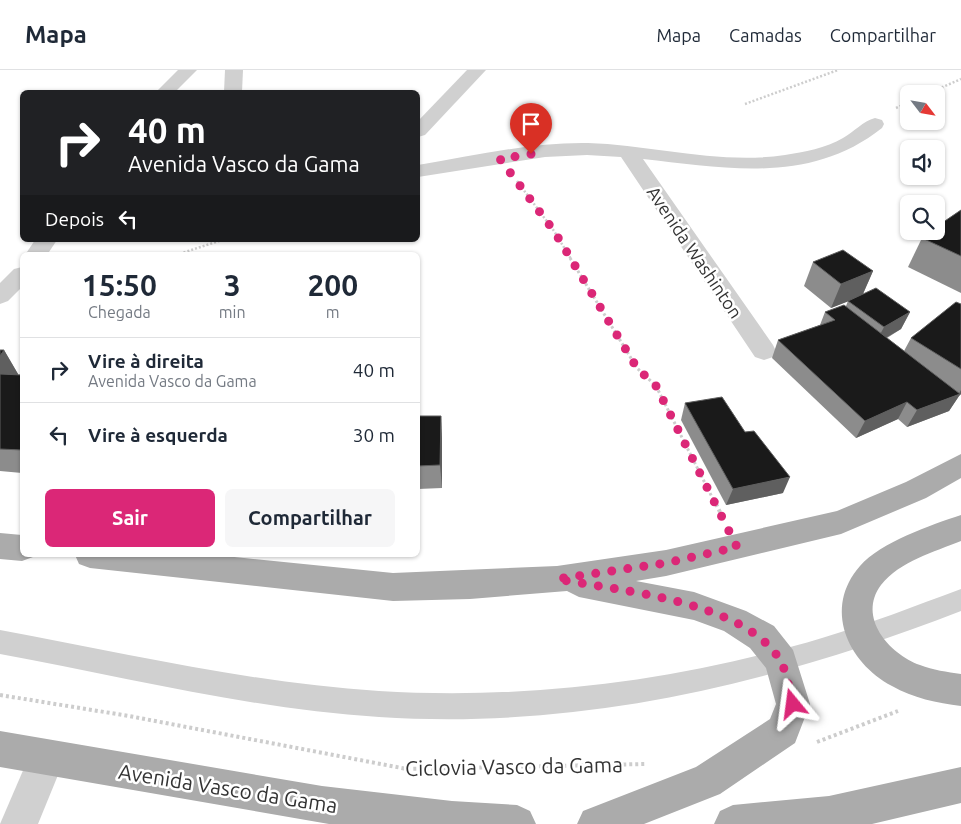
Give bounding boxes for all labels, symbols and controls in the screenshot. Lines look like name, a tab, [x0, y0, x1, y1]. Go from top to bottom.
text: Mapa	[25, 21, 87, 48]
text: Mapa	[656, 25, 701, 45]
text: Camadas	[729, 25, 802, 45]
text: Compartilhar	[830, 25, 936, 45]
north arrow	[900, 85, 945, 130]
map controls	[900, 85, 945, 240]
pin	[510, 103, 552, 154]
icon: right	[45, 110, 110, 175]
text: 40 m	[128, 110, 206, 150]
icon: arrive	[517, 110, 545, 138]
button: sound	[900, 140, 945, 185]
text: Avenida Vasco da Gama	[128, 151, 360, 176]
street label: Avenida Washinton	[643, 182, 747, 322]
button: search	[900, 195, 945, 240]
icon: left	[114, 205, 142, 233]
text: Depois	[45, 208, 104, 230]
text: 15:50	[82, 268, 157, 302]
text: 3	[224, 268, 241, 302]
text: 200	[307, 268, 358, 302]
text: Chegada	[88, 303, 151, 321]
text: min	[219, 303, 246, 321]
text: m	[326, 303, 340, 321]
text: Vire à direita	[88, 350, 204, 372]
icon: right	[45, 356, 73, 384]
text: 40 m	[353, 359, 395, 381]
text: Avenida Vasco da Gama	[88, 372, 257, 390]
icon: left	[45, 421, 73, 449]
text: Vire à esquerda	[88, 424, 228, 446]
text: 30 m	[353, 424, 395, 446]
button: Sair	[45, 489, 215, 547]
button: Compartilhar	[225, 489, 395, 547]
position arrow	[766, 677, 818, 729]
street label: Ciclovia Vasco da Gama	[405, 752, 623, 780]
street label: Avenida Vasco da Gama	[117, 759, 339, 817]

